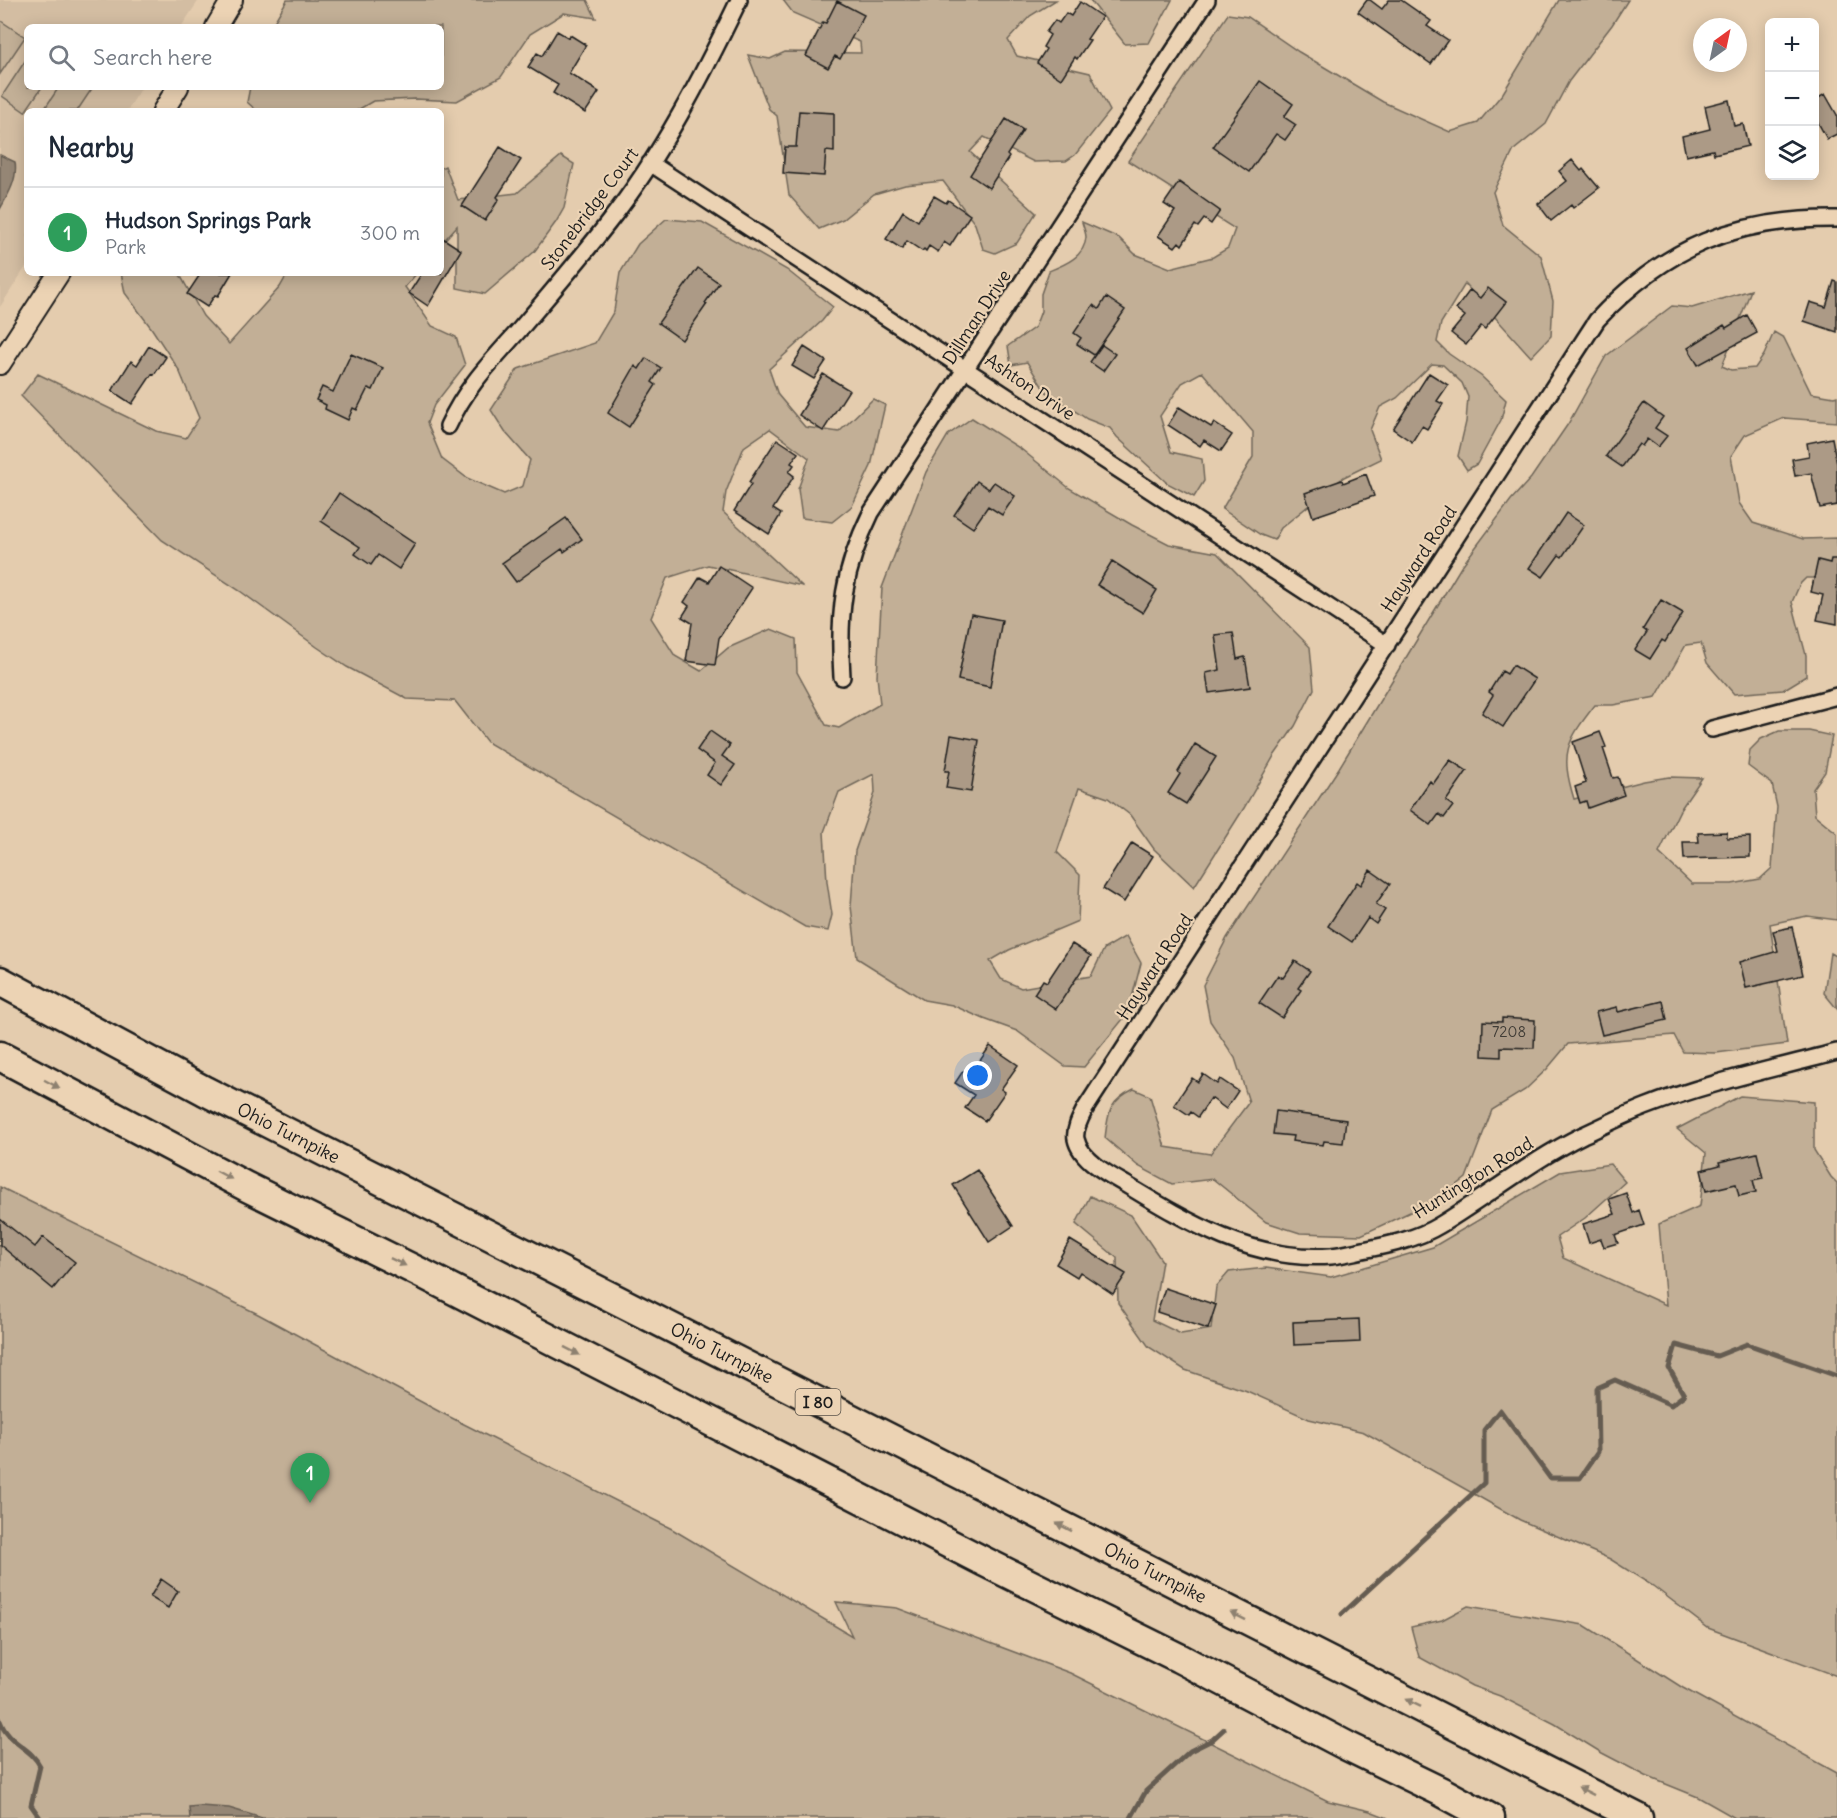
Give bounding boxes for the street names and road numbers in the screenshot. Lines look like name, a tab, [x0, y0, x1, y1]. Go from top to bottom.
street label: Stonebridge Court	[536, 143, 643, 275]
street label: Dillman Drive	[937, 265, 1016, 368]
street label: Ashton Drive	[981, 348, 1080, 425]
street label: Hayward Road	[1376, 501, 1462, 616]
street label: Hayward Road	[1112, 909, 1198, 1024]
street label: Ohio Turnpike	[233, 1097, 344, 1168]
street label: Huntington Road	[1408, 1131, 1537, 1224]
street label: Ohio Turnpike	[667, 1317, 777, 1388]
road number: I 80	[796, 1389, 840, 1415]
street label: Ohio Turnpike	[1100, 1537, 1211, 1608]

